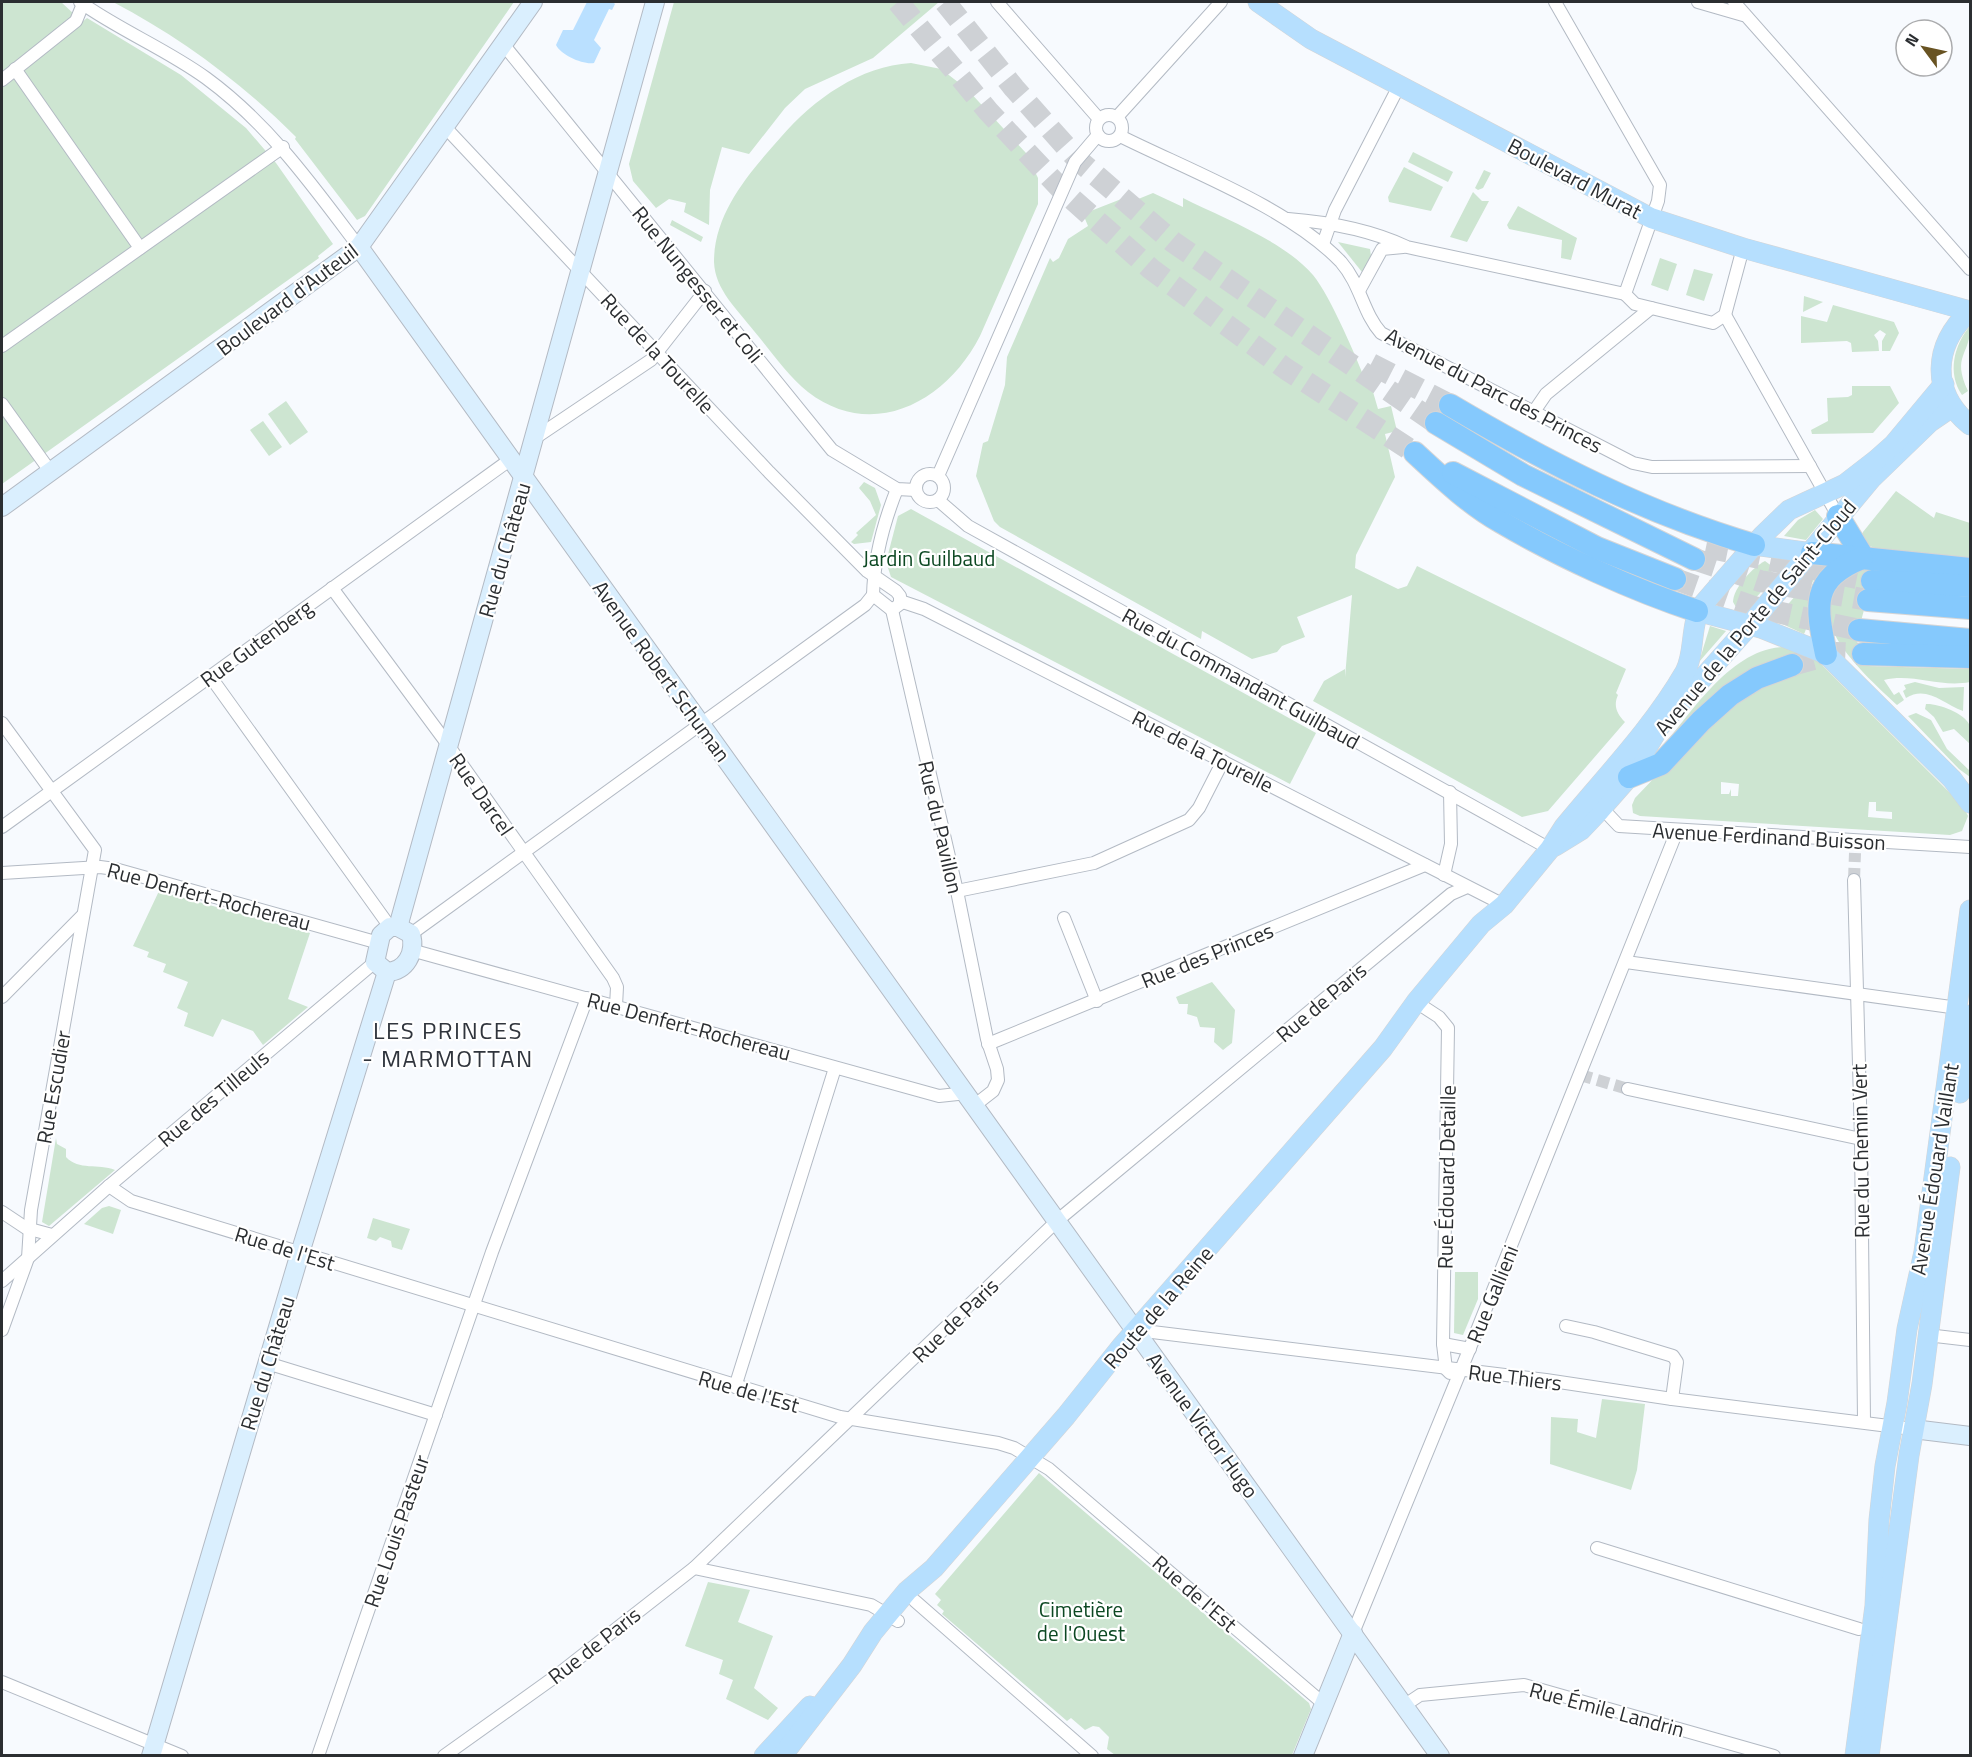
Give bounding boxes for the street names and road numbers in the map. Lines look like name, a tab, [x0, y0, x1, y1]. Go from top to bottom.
street label: Boulevard Murat	[1502, 129, 1648, 227]
street label: Rue Nungesser et Coli	[625, 199, 771, 369]
street label: Boulevard d'Auteuil	[209, 235, 365, 363]
street label: Rue de la Tourelle	[593, 285, 723, 421]
street label: Avenue du Parc des Princes	[1380, 319, 1608, 461]
street label: Rue du Château	[469, 479, 539, 621]
street label: Avenue de la Porte de Saint-Cloud	[1646, 492, 1864, 742]
street label: Avenue Robert Schuman	[585, 574, 739, 768]
street label: Rue Gutenberg	[193, 591, 319, 695]
street label: Rue du Commandant Guilbaud	[1116, 599, 1366, 757]
street label: Rue de la Tourelle	[1127, 702, 1279, 800]
street label: Rue Darcel	[442, 746, 522, 842]
street label: Rue du Pavillon	[910, 757, 972, 897]
street label: Avenue Ferdinand Buisson	[1651, 814, 1887, 858]
street label: Rue Denfert-Rochereau	[104, 853, 314, 939]
street label: Rue des Princes	[1136, 914, 1278, 996]
street label: Rue de Paris	[1269, 954, 1373, 1050]
street label: Rue Denfert-Rochereau	[584, 983, 794, 1069]
street label: Rue Escudier	[27, 1028, 79, 1146]
street label: Rue des Tilleuls	[150, 1042, 276, 1154]
street label: Avenue Édouard Vaillant	[1901, 1060, 1967, 1277]
street label: Rue du Chemin Vert	[1842, 1063, 1878, 1238]
street label: Rue Édouard Detaille	[1428, 1085, 1464, 1269]
street label: Rue de l'Est	[231, 1218, 340, 1279]
street label: Route de la Reine	[1095, 1238, 1221, 1376]
street label: Rue Gallieni	[1458, 1240, 1526, 1348]
street label: Rue de Paris	[904, 1270, 1006, 1370]
street label: Rue du Château	[231, 1292, 303, 1434]
street label: Avenue Victor Hugo	[1139, 1345, 1267, 1505]
street label: Rue Thiers	[1466, 1355, 1564, 1399]
street label: Rue de l'Est	[695, 1361, 804, 1421]
street label: Rue Louis Pasteur	[355, 1450, 437, 1612]
street label: Rue de l'Est	[1145, 1547, 1245, 1639]
street label: Rue de Paris	[541, 1599, 647, 1691]
street label: Rue Émile Landrin	[1526, 1673, 1688, 1745]

